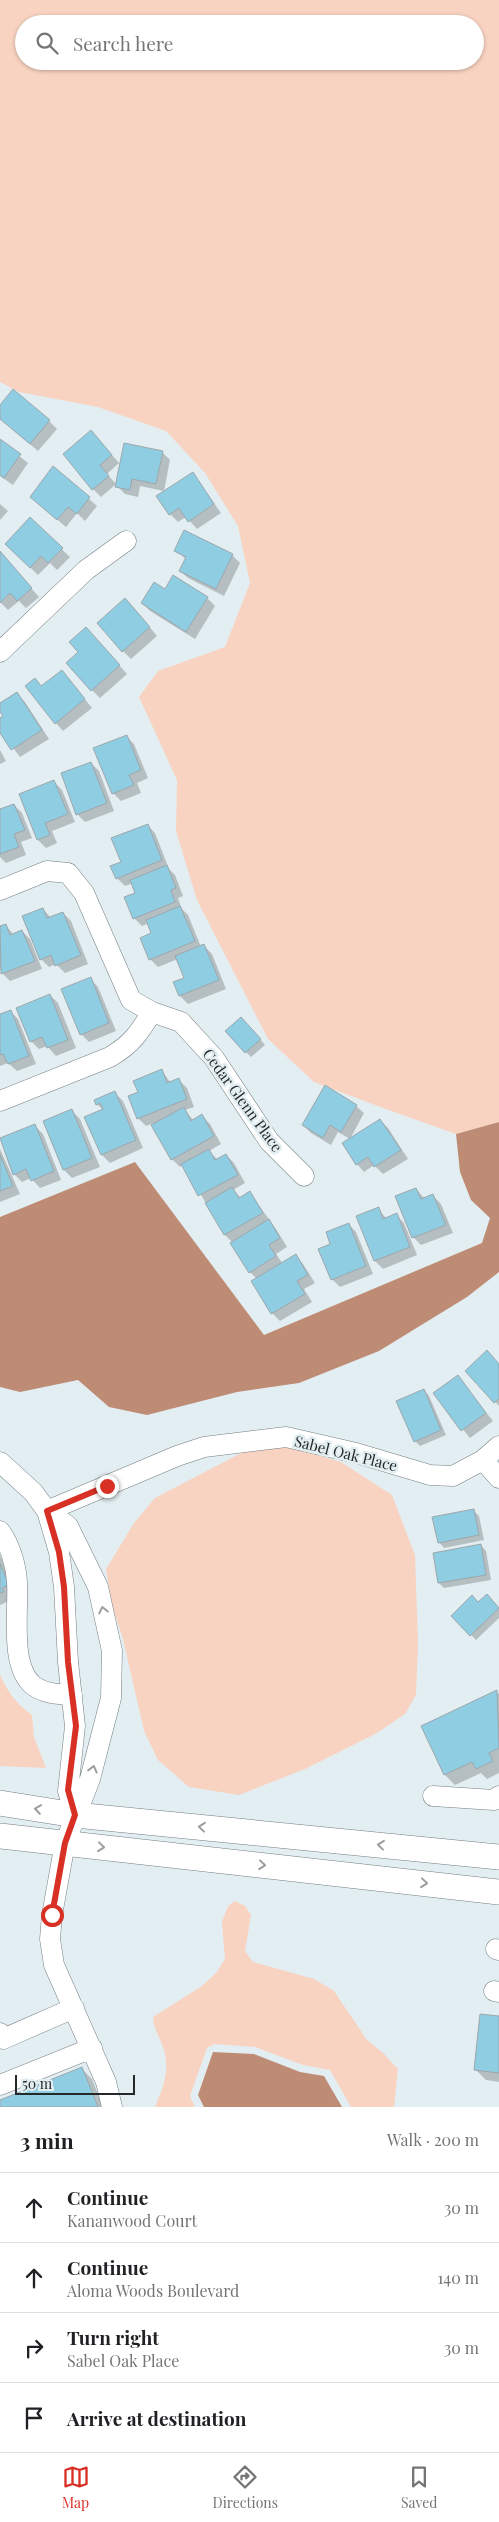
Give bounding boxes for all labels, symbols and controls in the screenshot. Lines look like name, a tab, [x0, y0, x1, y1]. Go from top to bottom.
search box	[15, 15, 484, 70]
icon: search	[33, 29, 61, 57]
text: Search here	[73, 30, 173, 56]
street label: Cedar Glenn Place	[199, 1044, 287, 1156]
street label: Sabel Oak Place	[292, 1431, 400, 1475]
route end	[96, 1475, 119, 1498]
one-way arrow	[98, 1606, 109, 1615]
one-way arrow	[87, 1765, 98, 1774]
one-way arrow	[33, 1804, 41, 1815]
one-way arrow	[197, 1822, 205, 1833]
one-way arrow	[377, 1840, 385, 1851]
one-way arrow	[97, 1842, 105, 1853]
one-way arrow	[258, 1859, 266, 1870]
one-way arrow	[420, 1877, 428, 1888]
route start	[41, 1904, 64, 1927]
scale bar	[15, 2072, 135, 2095]
text: 50 m	[22, 2074, 52, 2093]
text: 3 min	[20, 2126, 74, 2154]
text: Walk · 200 m	[387, 2129, 479, 2150]
text: Continue	[67, 2184, 148, 2210]
icon: ahead	[20, 2194, 48, 2222]
text: 30 m	[444, 2197, 479, 2218]
text: Kananwood Court	[67, 2210, 197, 2231]
text: Continue	[67, 2254, 148, 2280]
icon: ahead	[20, 2264, 48, 2292]
text: 140 m	[437, 2267, 479, 2288]
text: Aloma Woods Boulevard	[67, 2280, 239, 2301]
text: Turn right	[67, 2324, 159, 2350]
icon: right	[20, 2334, 48, 2362]
text: 30 m	[444, 2337, 479, 2358]
text: Sabel Oak Place	[67, 2350, 179, 2371]
icon: arrive	[20, 2404, 48, 2432]
text: Arrive at destination	[67, 2405, 247, 2431]
tab: Map	[62, 2463, 90, 2512]
tab: Directions	[213, 2463, 278, 2512]
tab: Saved	[401, 2463, 437, 2512]

